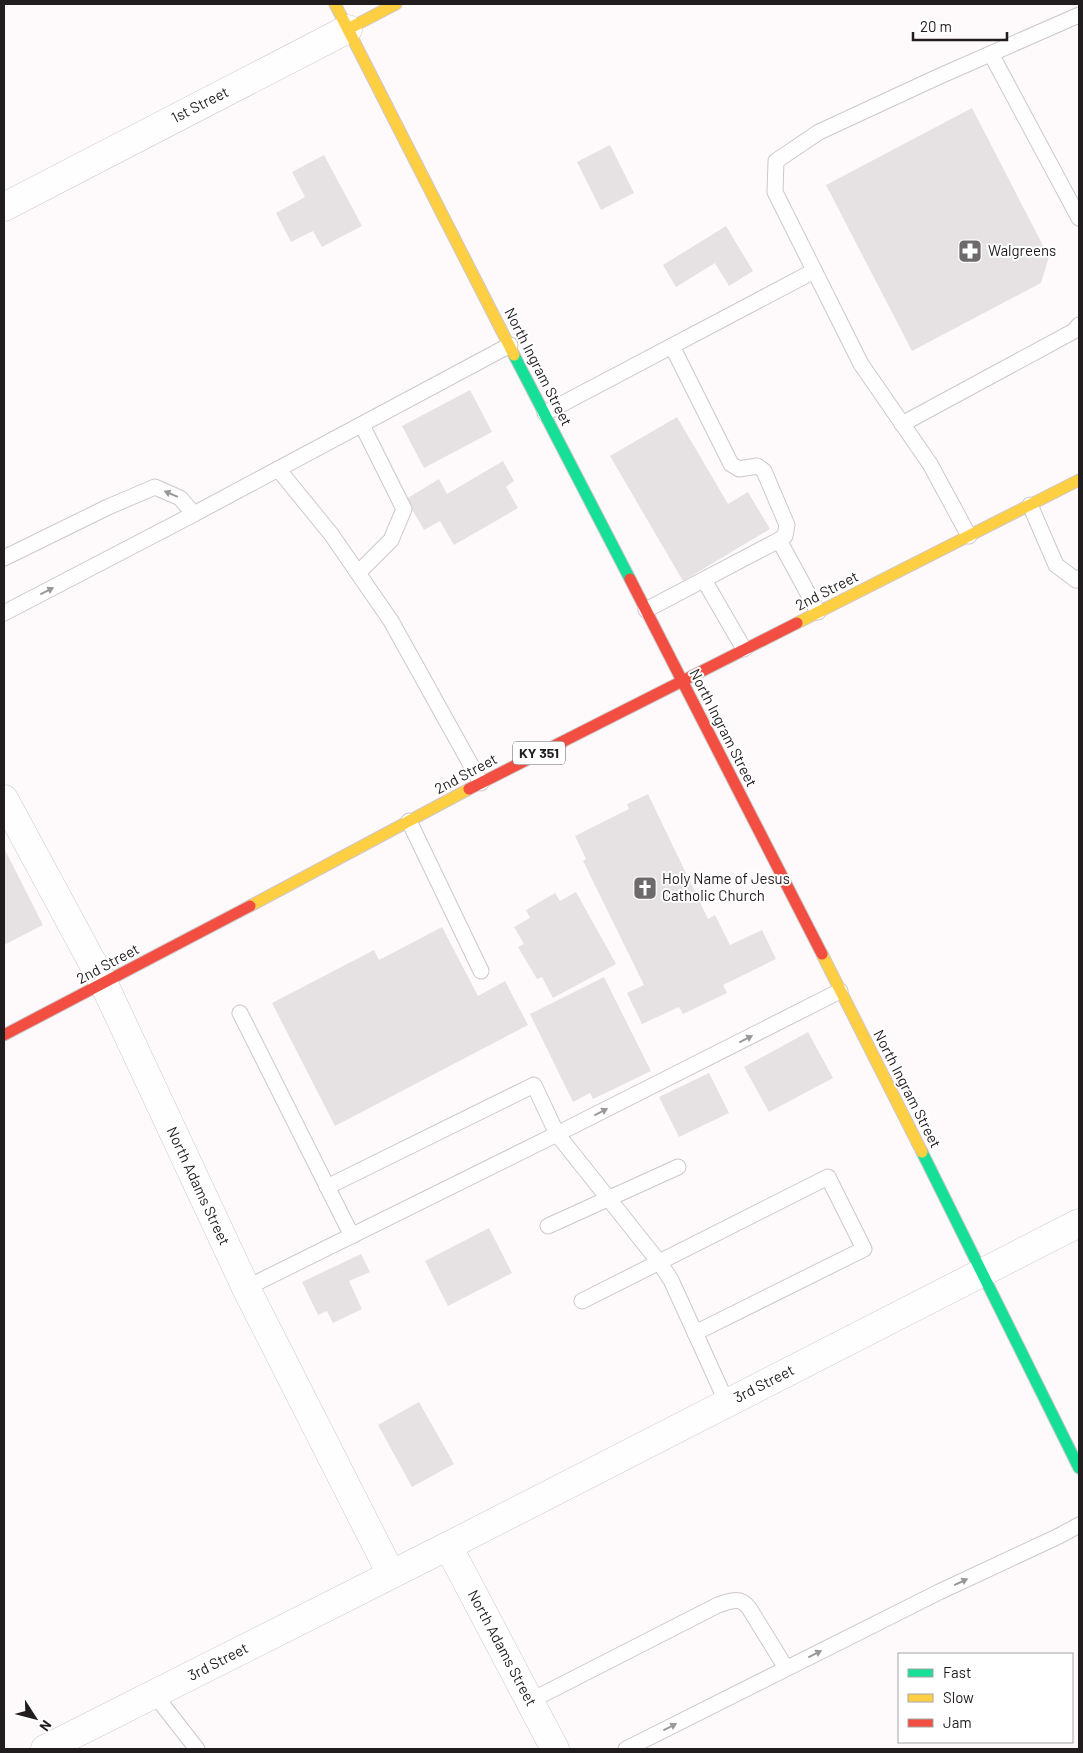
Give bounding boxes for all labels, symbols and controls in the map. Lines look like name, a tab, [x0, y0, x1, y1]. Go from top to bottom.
scale bar	[913, 10, 1007, 42]
text: 20 m	[920, 17, 952, 35]
street label: 1st Street	[168, 82, 231, 126]
pharmacy icon: Walgreens	[957, 238, 983, 264]
place label: Walgreens	[988, 241, 1056, 259]
street label: North Ingram Street	[501, 305, 576, 429]
one-way arrow	[163, 490, 178, 498]
street label: 2nd Street	[792, 567, 861, 614]
one-way arrow	[40, 587, 54, 595]
street label: North Ingram Street	[686, 666, 761, 790]
road number: KY 351	[513, 741, 565, 764]
street label: 2nd Street	[431, 749, 500, 797]
place label: Holy Name of Jesus Catholic Church	[662, 869, 790, 904]
church icon: Holy Name of Jesus Catholic Church	[632, 875, 658, 901]
street label: 2nd Street	[73, 939, 142, 987]
street label: North Ingram Street	[870, 1027, 945, 1151]
one-way arrow	[739, 1035, 753, 1043]
one-way arrow	[594, 1108, 608, 1116]
street label: North Adams Street	[164, 1123, 234, 1248]
street label: 3rd Street	[730, 1360, 797, 1406]
one-way arrow	[954, 1578, 968, 1586]
street label: North Adams Street	[465, 1586, 541, 1709]
street label: 3rd Street	[184, 1638, 251, 1684]
one-way arrow	[808, 1650, 822, 1658]
legend	[898, 1653, 1073, 1743]
text: Fast	[943, 1663, 971, 1681]
text: Slow	[943, 1688, 974, 1706]
north arrow	[10, 1693, 60, 1743]
text: Jam	[943, 1713, 972, 1731]
text: N	[36, 1717, 56, 1735]
one-way arrow	[663, 1723, 677, 1731]

